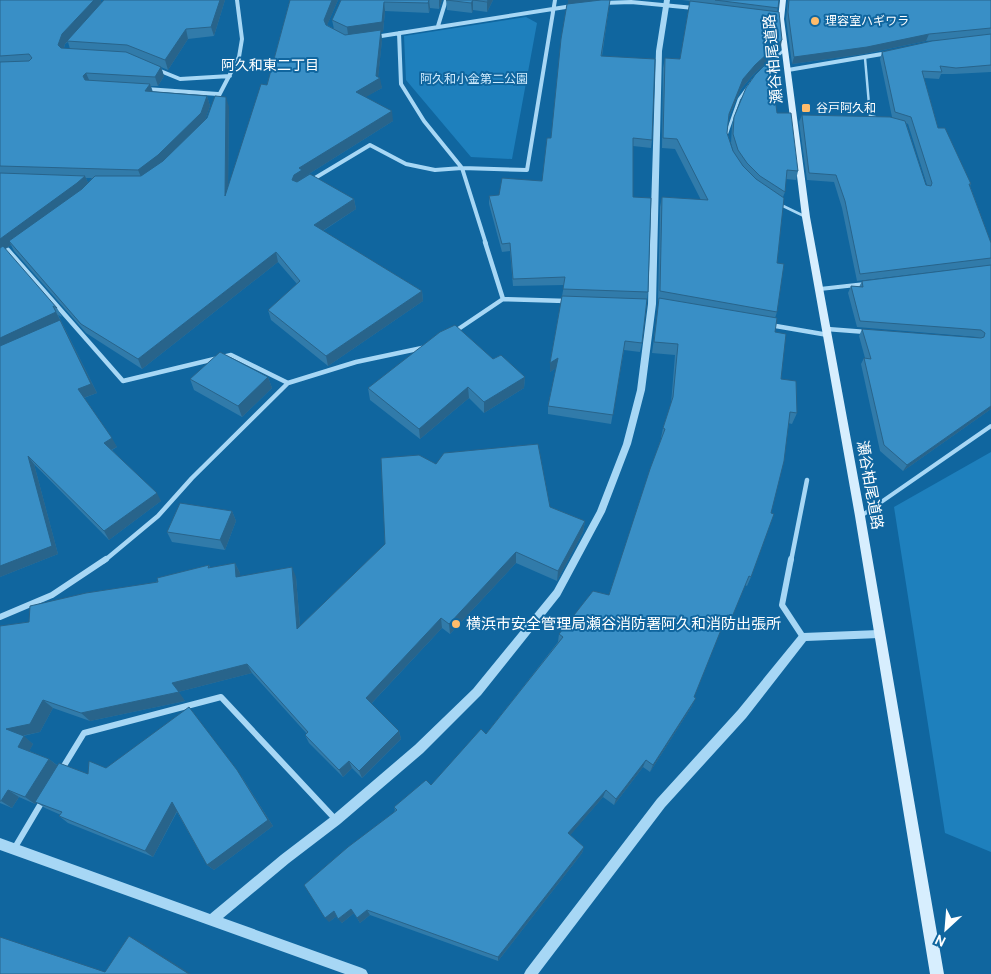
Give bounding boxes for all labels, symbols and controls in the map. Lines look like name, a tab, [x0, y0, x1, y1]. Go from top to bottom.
street label: 瀬谷柏尾道路	[761, 13, 788, 105]
place label: 理容室ハギワラ	[825, 14, 909, 30]
marker: 理容室ハギワラ	[809, 15, 821, 27]
district label: 阿久和東二丁目	[221, 58, 319, 75]
park label: 阿久和小金第二公園	[420, 72, 528, 88]
place label: 谷戸阿久和	[816, 101, 876, 117]
marker: 谷戸阿久和	[800, 102, 812, 114]
street label: 瀬谷柏尾道路	[851, 439, 886, 531]
place label: 横浜市安全管理局瀬谷消防署阿久和消防出張所	[466, 616, 781, 635]
marker: 横浜市安全管理局瀬谷消防署阿久和消防出張所	[450, 618, 462, 630]
north arrow	[921, 904, 971, 954]
text: N	[933, 929, 949, 949]

